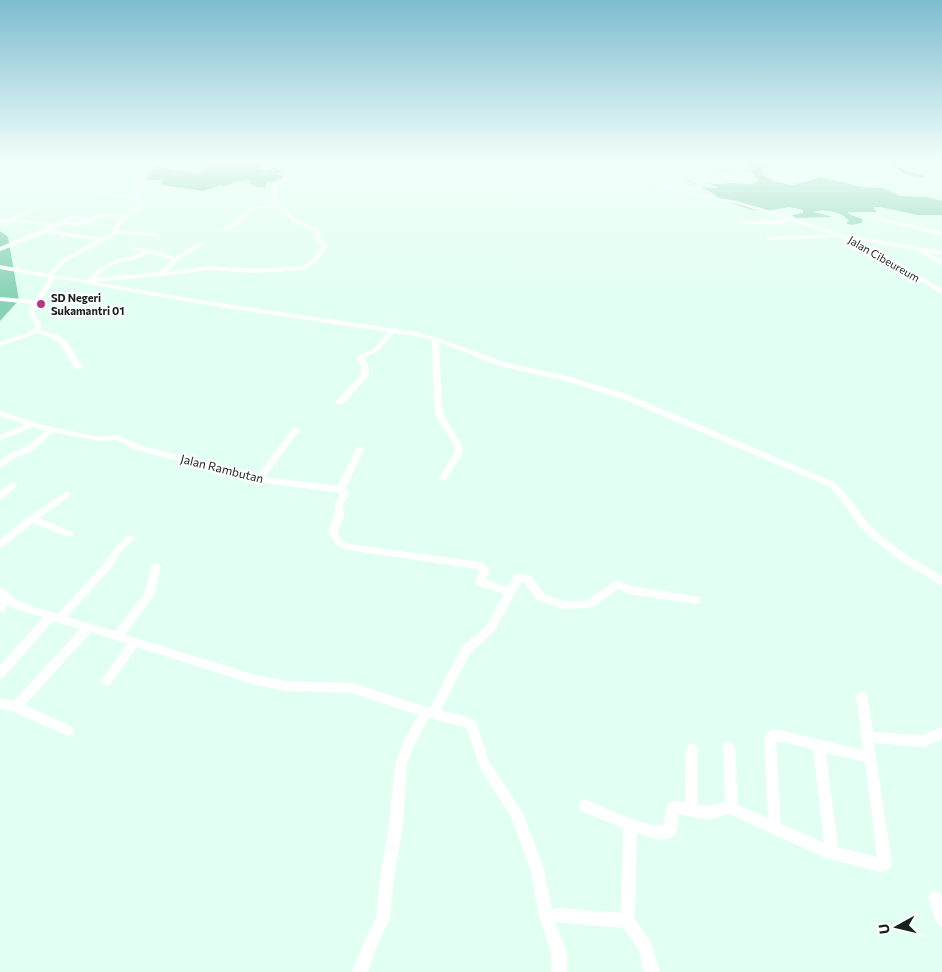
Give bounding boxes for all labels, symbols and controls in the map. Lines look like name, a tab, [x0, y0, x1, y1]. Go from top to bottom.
street label: Jalan Cibeureum	[846, 233, 922, 285]
place label: SD Negeri Sukamantri 01	[51, 291, 124, 317]
marker: SD Negeri Sukamantri 01	[35, 298, 47, 310]
street label: Jalan Rambutan	[179, 451, 265, 486]
north arrow	[872, 902, 922, 952]
text: U	[875, 923, 893, 935]

